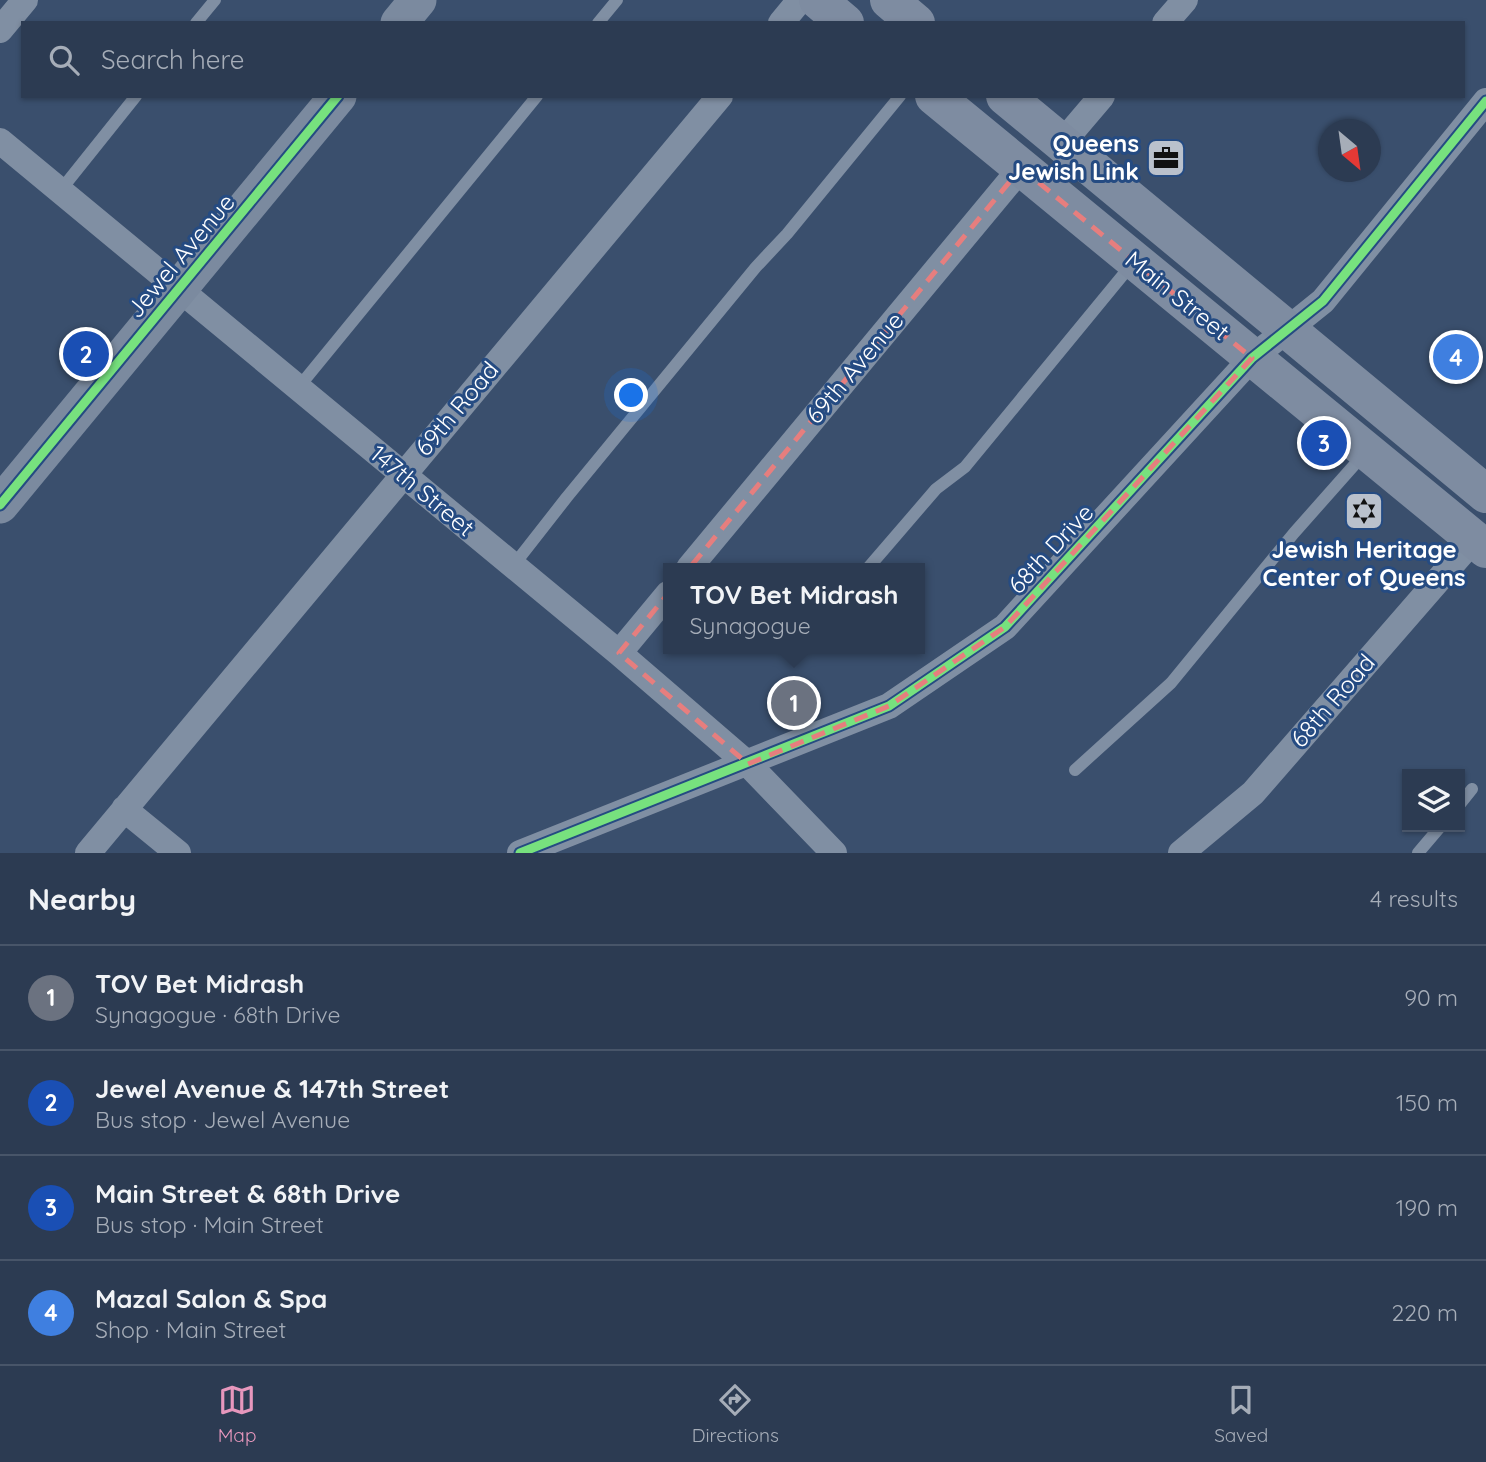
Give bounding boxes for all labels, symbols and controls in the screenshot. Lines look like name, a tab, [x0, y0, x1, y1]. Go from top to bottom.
search box	[21, 21, 1465, 98]
icon: search	[45, 41, 83, 79]
text: Search here	[101, 43, 245, 76]
north arrow	[1318, 119, 1381, 182]
place label: Queens Jewish Link	[1008, 128, 1139, 186]
office icon: Queens Jewish Link	[1145, 137, 1187, 179]
street label: Jewel Avenue	[120, 187, 241, 324]
street label: Main Street	[1119, 244, 1236, 346]
street label: 69th Avenue	[799, 305, 910, 429]
pin: 2	[63, 328, 109, 380]
pin: 4	[1433, 331, 1479, 383]
street label: 69th Road	[408, 355, 504, 462]
your location	[614, 378, 648, 412]
pin: 3	[1301, 417, 1347, 469]
street label: 147th Street	[364, 438, 481, 542]
synagogue icon: Jewish Heritage Center of Queens	[1343, 490, 1385, 532]
street label: 68th Drive	[1001, 497, 1099, 599]
place label: Jewish Heritage Center of Queens	[1262, 534, 1466, 592]
popup	[663, 563, 925, 654]
text: TOV Bet Midrash	[689, 578, 899, 611]
text: Synagogue	[689, 611, 811, 640]
street label: 68th Road	[1284, 648, 1381, 753]
pin: 1	[771, 677, 817, 729]
map controls	[1402, 769, 1465, 832]
button: layers	[1402, 769, 1465, 832]
text: Nearby	[28, 880, 136, 918]
text: 4 results	[1370, 884, 1458, 913]
text: TOV Bet Midrash	[95, 967, 304, 1000]
text: 1	[47, 983, 55, 1012]
text: 90 m	[1404, 983, 1458, 1012]
text: Synagogue · 68th Drive	[95, 1000, 341, 1029]
text: Jewel Avenue & 147th Street	[95, 1072, 449, 1105]
text: 2	[44, 1088, 58, 1117]
text: 150 m	[1396, 1088, 1458, 1117]
text: Bus stop · Jewel Avenue	[95, 1105, 350, 1134]
text: Main Street & 68th Drive	[95, 1177, 400, 1210]
text: 3	[45, 1193, 57, 1222]
text: 190 m	[1396, 1193, 1458, 1222]
text: Bus stop · Main Street	[95, 1210, 324, 1239]
text: Mazal Salon & Spa	[95, 1282, 327, 1315]
text: 4	[44, 1298, 58, 1327]
text: 220 m	[1392, 1298, 1458, 1327]
text: Shop · Main Street	[95, 1315, 286, 1344]
tab: Map	[218, 1381, 256, 1447]
tab: Directions	[692, 1381, 779, 1447]
tab: Saved	[1214, 1381, 1268, 1447]

